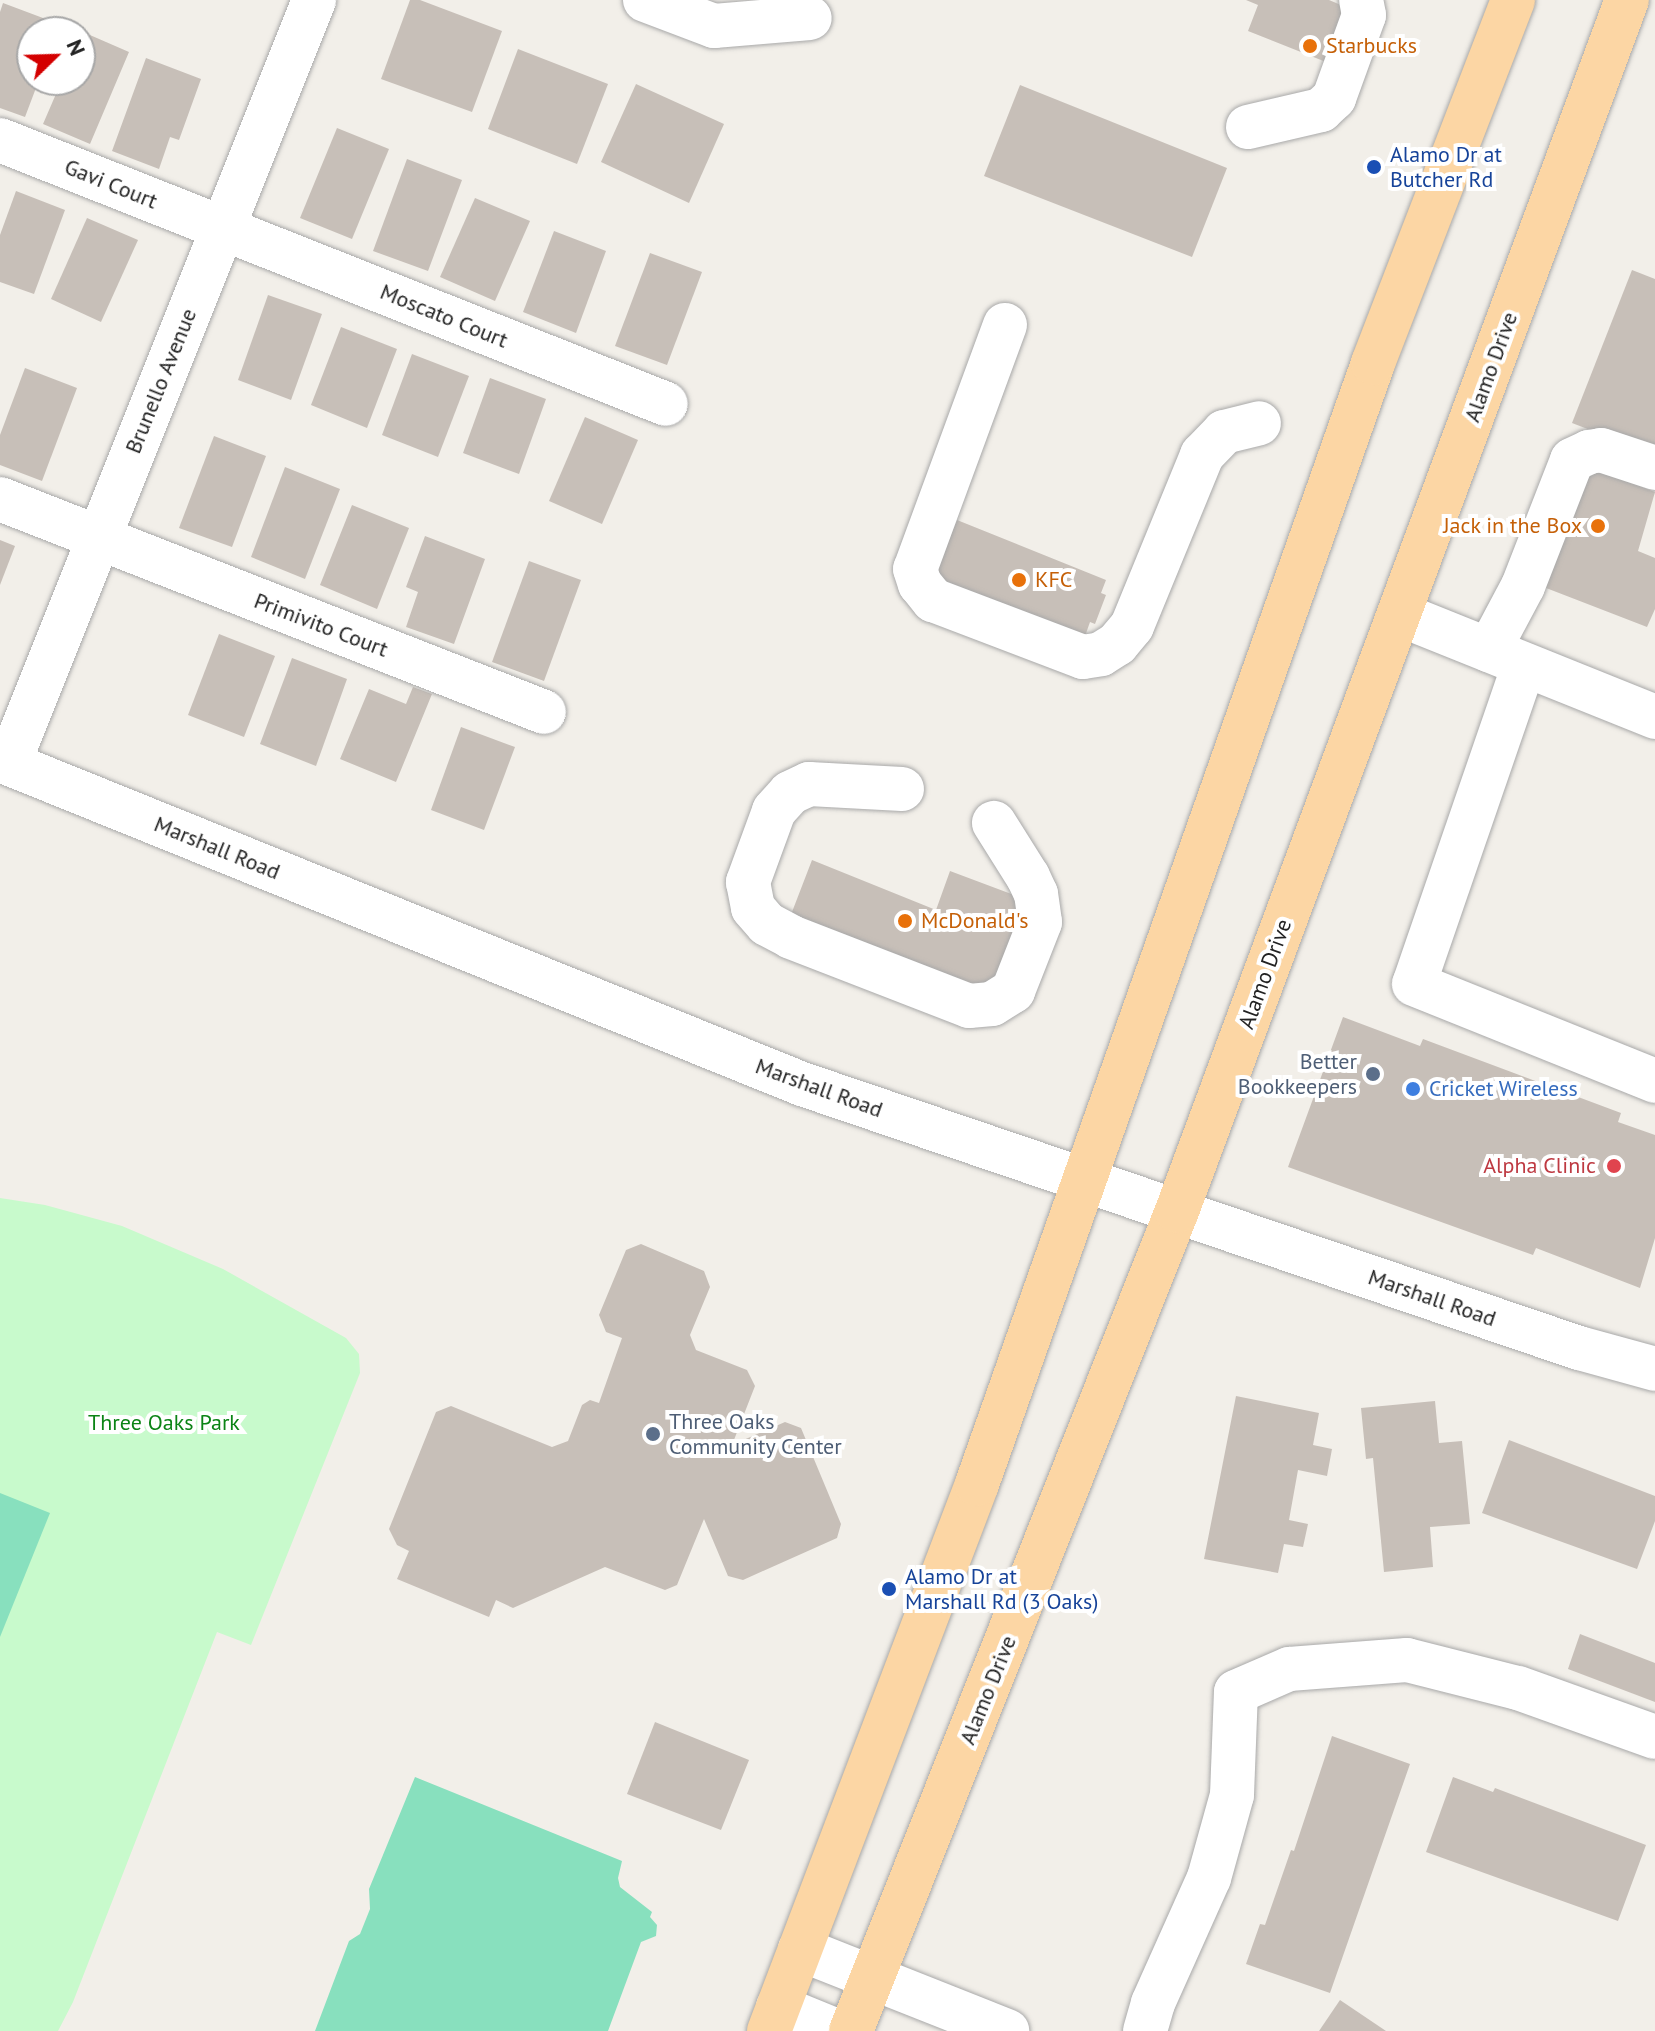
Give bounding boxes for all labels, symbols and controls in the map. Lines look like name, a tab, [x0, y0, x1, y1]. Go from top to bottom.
north arrow	[16, 16, 96, 96]
place label: Starbucks	[1326, 33, 1417, 59]
text: N	[61, 35, 92, 60]
marker: Starbucks	[1301, 37, 1319, 55]
place label: Alamo Dr at Butcher Rd	[1390, 141, 1502, 192]
street label: Gavi Court	[61, 153, 161, 215]
marker: Alamo Dr at Butcher Rd	[1365, 158, 1383, 176]
street label: Moscato Court	[376, 278, 512, 354]
street label: Brunello Avenue	[120, 304, 202, 458]
street label: Alamo Drive	[1459, 308, 1523, 426]
place label: Jack in the Box	[1443, 513, 1582, 539]
marker: Jack in the Box	[1589, 517, 1607, 535]
place label: KFC	[1035, 567, 1072, 593]
marker: KFC	[1010, 571, 1028, 589]
street label: Primivito Court	[250, 587, 392, 663]
street label: Marshall Road	[150, 811, 284, 885]
place label: McDonald's	[921, 908, 1028, 934]
marker: McDonald's	[896, 912, 914, 930]
street label: Alamo Drive	[1233, 915, 1297, 1033]
place label: Better Bookkeepers	[1238, 1048, 1357, 1100]
street label: Marshall Road	[752, 1053, 886, 1123]
marker: Better Bookkeepers	[1364, 1065, 1382, 1083]
place label: Cricket Wireless	[1429, 1076, 1578, 1102]
marker: Cricket Wireless	[1404, 1080, 1422, 1098]
place label: Alpha Clinic	[1483, 1153, 1596, 1179]
marker: Alpha Clinic	[1603, 1155, 1625, 1177]
street label: Marshall Road	[1365, 1264, 1499, 1332]
place label: Three Oaks Community Center	[669, 1408, 843, 1460]
park label: Three Oaks Park	[88, 1410, 240, 1436]
marker: Three Oaks Community Center	[644, 1425, 662, 1443]
place label: Alamo Dr at Marshall Rd (3 Oaks)	[905, 1563, 1098, 1614]
marker: Alamo Dr at Marshall Rd (3 Oaks)	[880, 1580, 898, 1598]
street label: Alamo Drive	[954, 1632, 1022, 1748]

